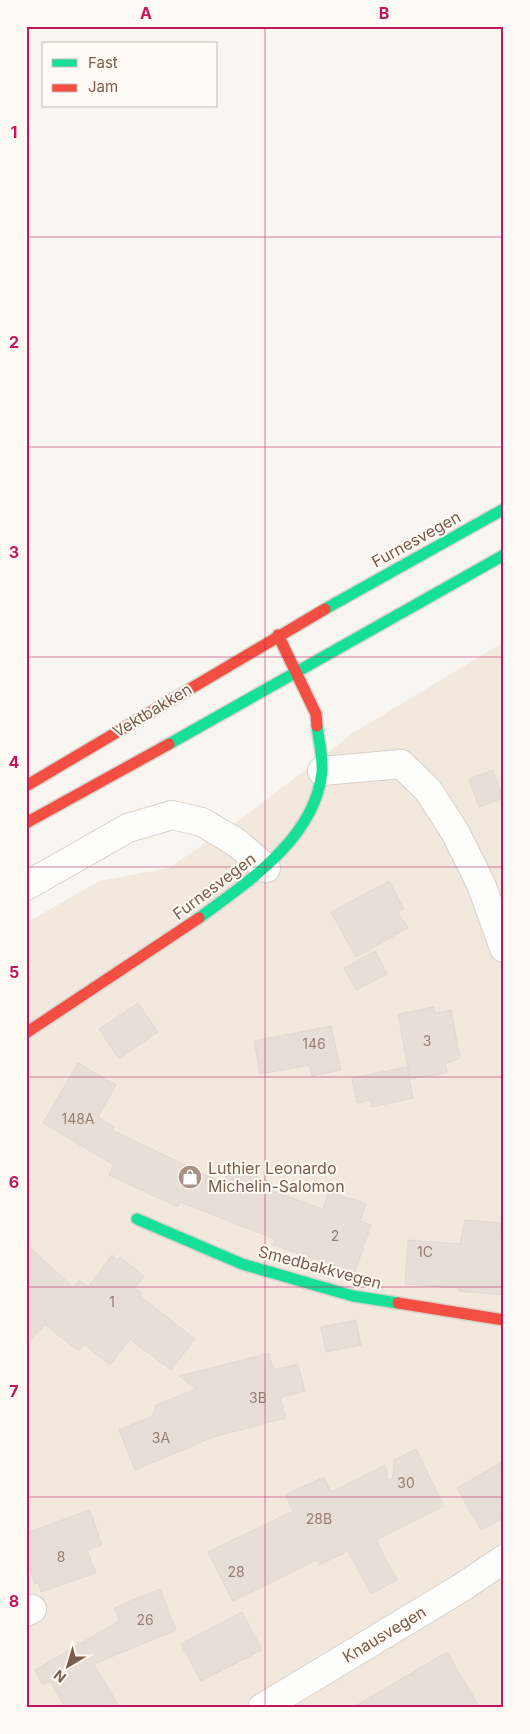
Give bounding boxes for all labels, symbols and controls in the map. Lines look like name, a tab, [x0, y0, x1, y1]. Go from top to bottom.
text: A	[140, 3, 152, 23]
text: B	[379, 3, 389, 23]
legend	[42, 42, 218, 108]
text: Fast	[88, 53, 118, 72]
text: Jam	[88, 77, 118, 96]
text: 1	[11, 122, 17, 142]
text: 2	[9, 332, 19, 352]
street label: Furnesvegen	[368, 506, 464, 572]
text: 3	[9, 542, 19, 562]
street label: Vektbakken	[109, 679, 195, 741]
text: 4	[9, 752, 20, 772]
street label: Furnesvegen	[169, 848, 259, 924]
text: 5	[9, 962, 19, 982]
house number: 3	[423, 1032, 431, 1049]
house number: 146	[302, 1035, 326, 1052]
house number: 148A	[61, 1110, 95, 1127]
place label: Luthier Leonardo Michelin-Salomon	[208, 1158, 345, 1196]
shop icon: Luthier Leonardo Michelin-Salomon	[177, 1164, 203, 1190]
text: 6	[9, 1172, 19, 1192]
house number: 2	[331, 1227, 339, 1244]
street label: Smedbakkvegen	[256, 1241, 384, 1293]
house number: 1C	[417, 1243, 433, 1260]
house number: 1	[109, 1293, 115, 1310]
text: 7	[9, 1381, 19, 1401]
house number: 3B	[249, 1389, 267, 1406]
house number: 3A	[152, 1429, 170, 1446]
house number: 30	[397, 1474, 415, 1491]
house number: 28B	[306, 1510, 332, 1527]
house number: 8	[57, 1548, 65, 1565]
house number: 28	[227, 1563, 245, 1580]
text: 8	[9, 1591, 19, 1611]
street label: Knausvegen	[339, 1601, 429, 1667]
house number: 26	[136, 1611, 154, 1628]
north arrow	[42, 1642, 92, 1692]
text: N	[50, 1667, 69, 1687]

